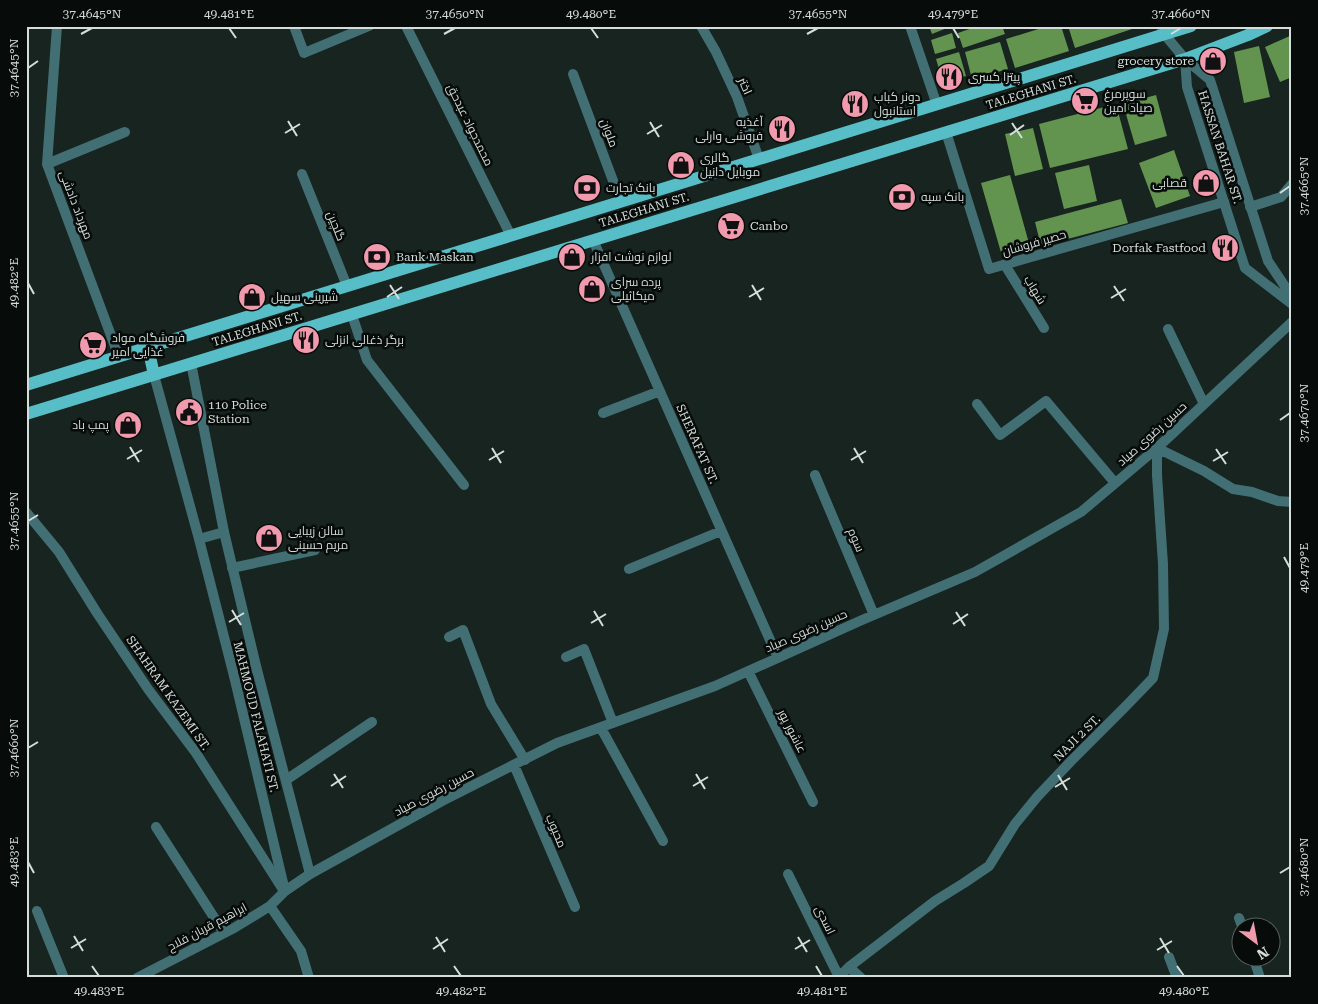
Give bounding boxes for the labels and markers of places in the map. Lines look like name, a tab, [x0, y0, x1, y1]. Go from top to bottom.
shop icon: grocery store	[1198, 46, 1228, 76]
place label: grocery store	[1118, 54, 1194, 68]
restaurant icon: پیتزا کسری	[934, 62, 964, 92]
place label: پیتزا کسری	[968, 70, 1021, 86]
supermarket icon: سوپرمرغ صیاد امین	[1070, 86, 1100, 116]
place label: سوپرمرغ صیاد امین	[1104, 87, 1153, 115]
restaurant icon: دونر کباب استانبول	[840, 89, 870, 119]
place label: دونر کباب استانبول	[874, 90, 920, 118]
restaurant icon: آغذیه فروشی وارلی	[767, 114, 797, 144]
place label: آغذیه فروشی وارلی	[695, 115, 764, 143]
shop icon: گالری موبایل دانیل	[666, 150, 696, 180]
place label: گالری موبایل دانیل	[700, 151, 760, 179]
shop icon: قصابی	[1191, 168, 1221, 198]
bank icon: بانک تجارت	[572, 173, 602, 203]
place label: قصابی	[1152, 176, 1187, 190]
place label: بانک تجارت	[606, 181, 655, 195]
bank icon: بانک سپه	[887, 182, 917, 212]
place label: بانک سپه	[921, 190, 964, 205]
supermarket icon: Canbo	[716, 211, 746, 241]
place label: Canbo	[750, 219, 788, 233]
restaurant icon: Dorfak Fastfood	[1210, 233, 1240, 263]
place label: Dorfak Fastfood	[1112, 241, 1206, 255]
bank icon: Bank Maskan	[362, 242, 392, 272]
shop icon: لوازم نوشت افزار	[557, 242, 587, 272]
place label: Bank Maskan	[396, 250, 474, 264]
place label: لوازم نوشت افزار	[590, 250, 672, 265]
shop icon: پرده سرای میکائیلی	[577, 274, 607, 304]
place label: پرده سرای میکائیلی	[611, 275, 662, 303]
shop icon: شیرینی سهیل	[237, 282, 267, 312]
place label: شیرینی سهیل	[271, 290, 338, 304]
restaurant icon: برگر ذغالی انزلی	[291, 325, 321, 355]
supermarket icon: فروشگاه مواد غذایی امیر	[78, 330, 108, 360]
place label: فروشگاه مواد غذایی امیر	[111, 331, 185, 359]
place label: برگر ذغالی انزلی	[325, 333, 404, 347]
public building icon: 110 Police Station	[174, 397, 204, 427]
place label: 110 Police Station	[208, 398, 267, 426]
shop icon: پمپ باد	[113, 410, 143, 440]
place label: پمپ باد	[72, 418, 110, 434]
shop icon: سالن زیبایی مریم حسینی	[254, 523, 284, 553]
place label: سالن زیبایی مریم حسینی	[288, 524, 348, 553]

